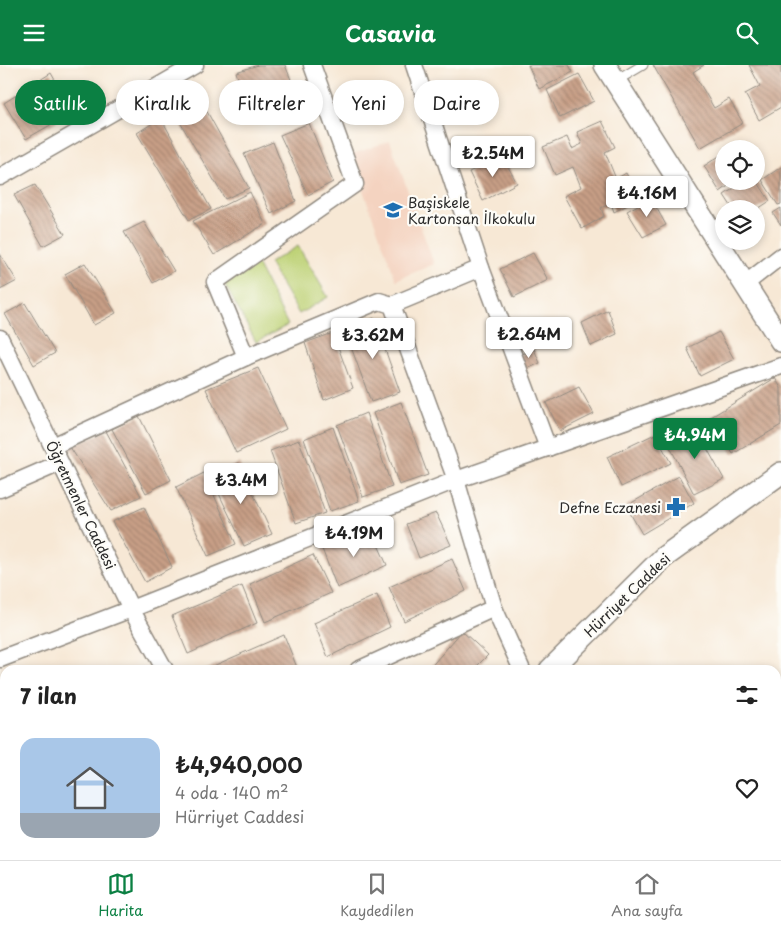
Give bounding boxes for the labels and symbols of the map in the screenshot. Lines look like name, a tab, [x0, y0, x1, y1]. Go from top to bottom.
pin: ₺2.54M	[452, 135, 534, 178]
pin: ₺4.16M	[606, 175, 688, 218]
place label: Başiskele Kartonsan İlkokulu	[408, 192, 535, 229]
school or university icon: Başiskele Kartonsan İlkokulu	[382, 199, 404, 221]
pin: ₺3.62M	[332, 317, 414, 360]
pin: ₺2.64M	[488, 317, 570, 359]
pin: ₺4.94M	[654, 417, 736, 460]
street label: Öğretmenler Caddesi	[41, 437, 121, 573]
pin: ₺3.4M	[206, 463, 276, 505]
pharmacy icon: Defne Eczanesi	[665, 496, 687, 518]
place label: Defne Eczanesi	[559, 497, 661, 518]
pin: ₺4.19M	[313, 515, 395, 558]
street label: Hürriyet Caddesi	[579, 548, 675, 642]

